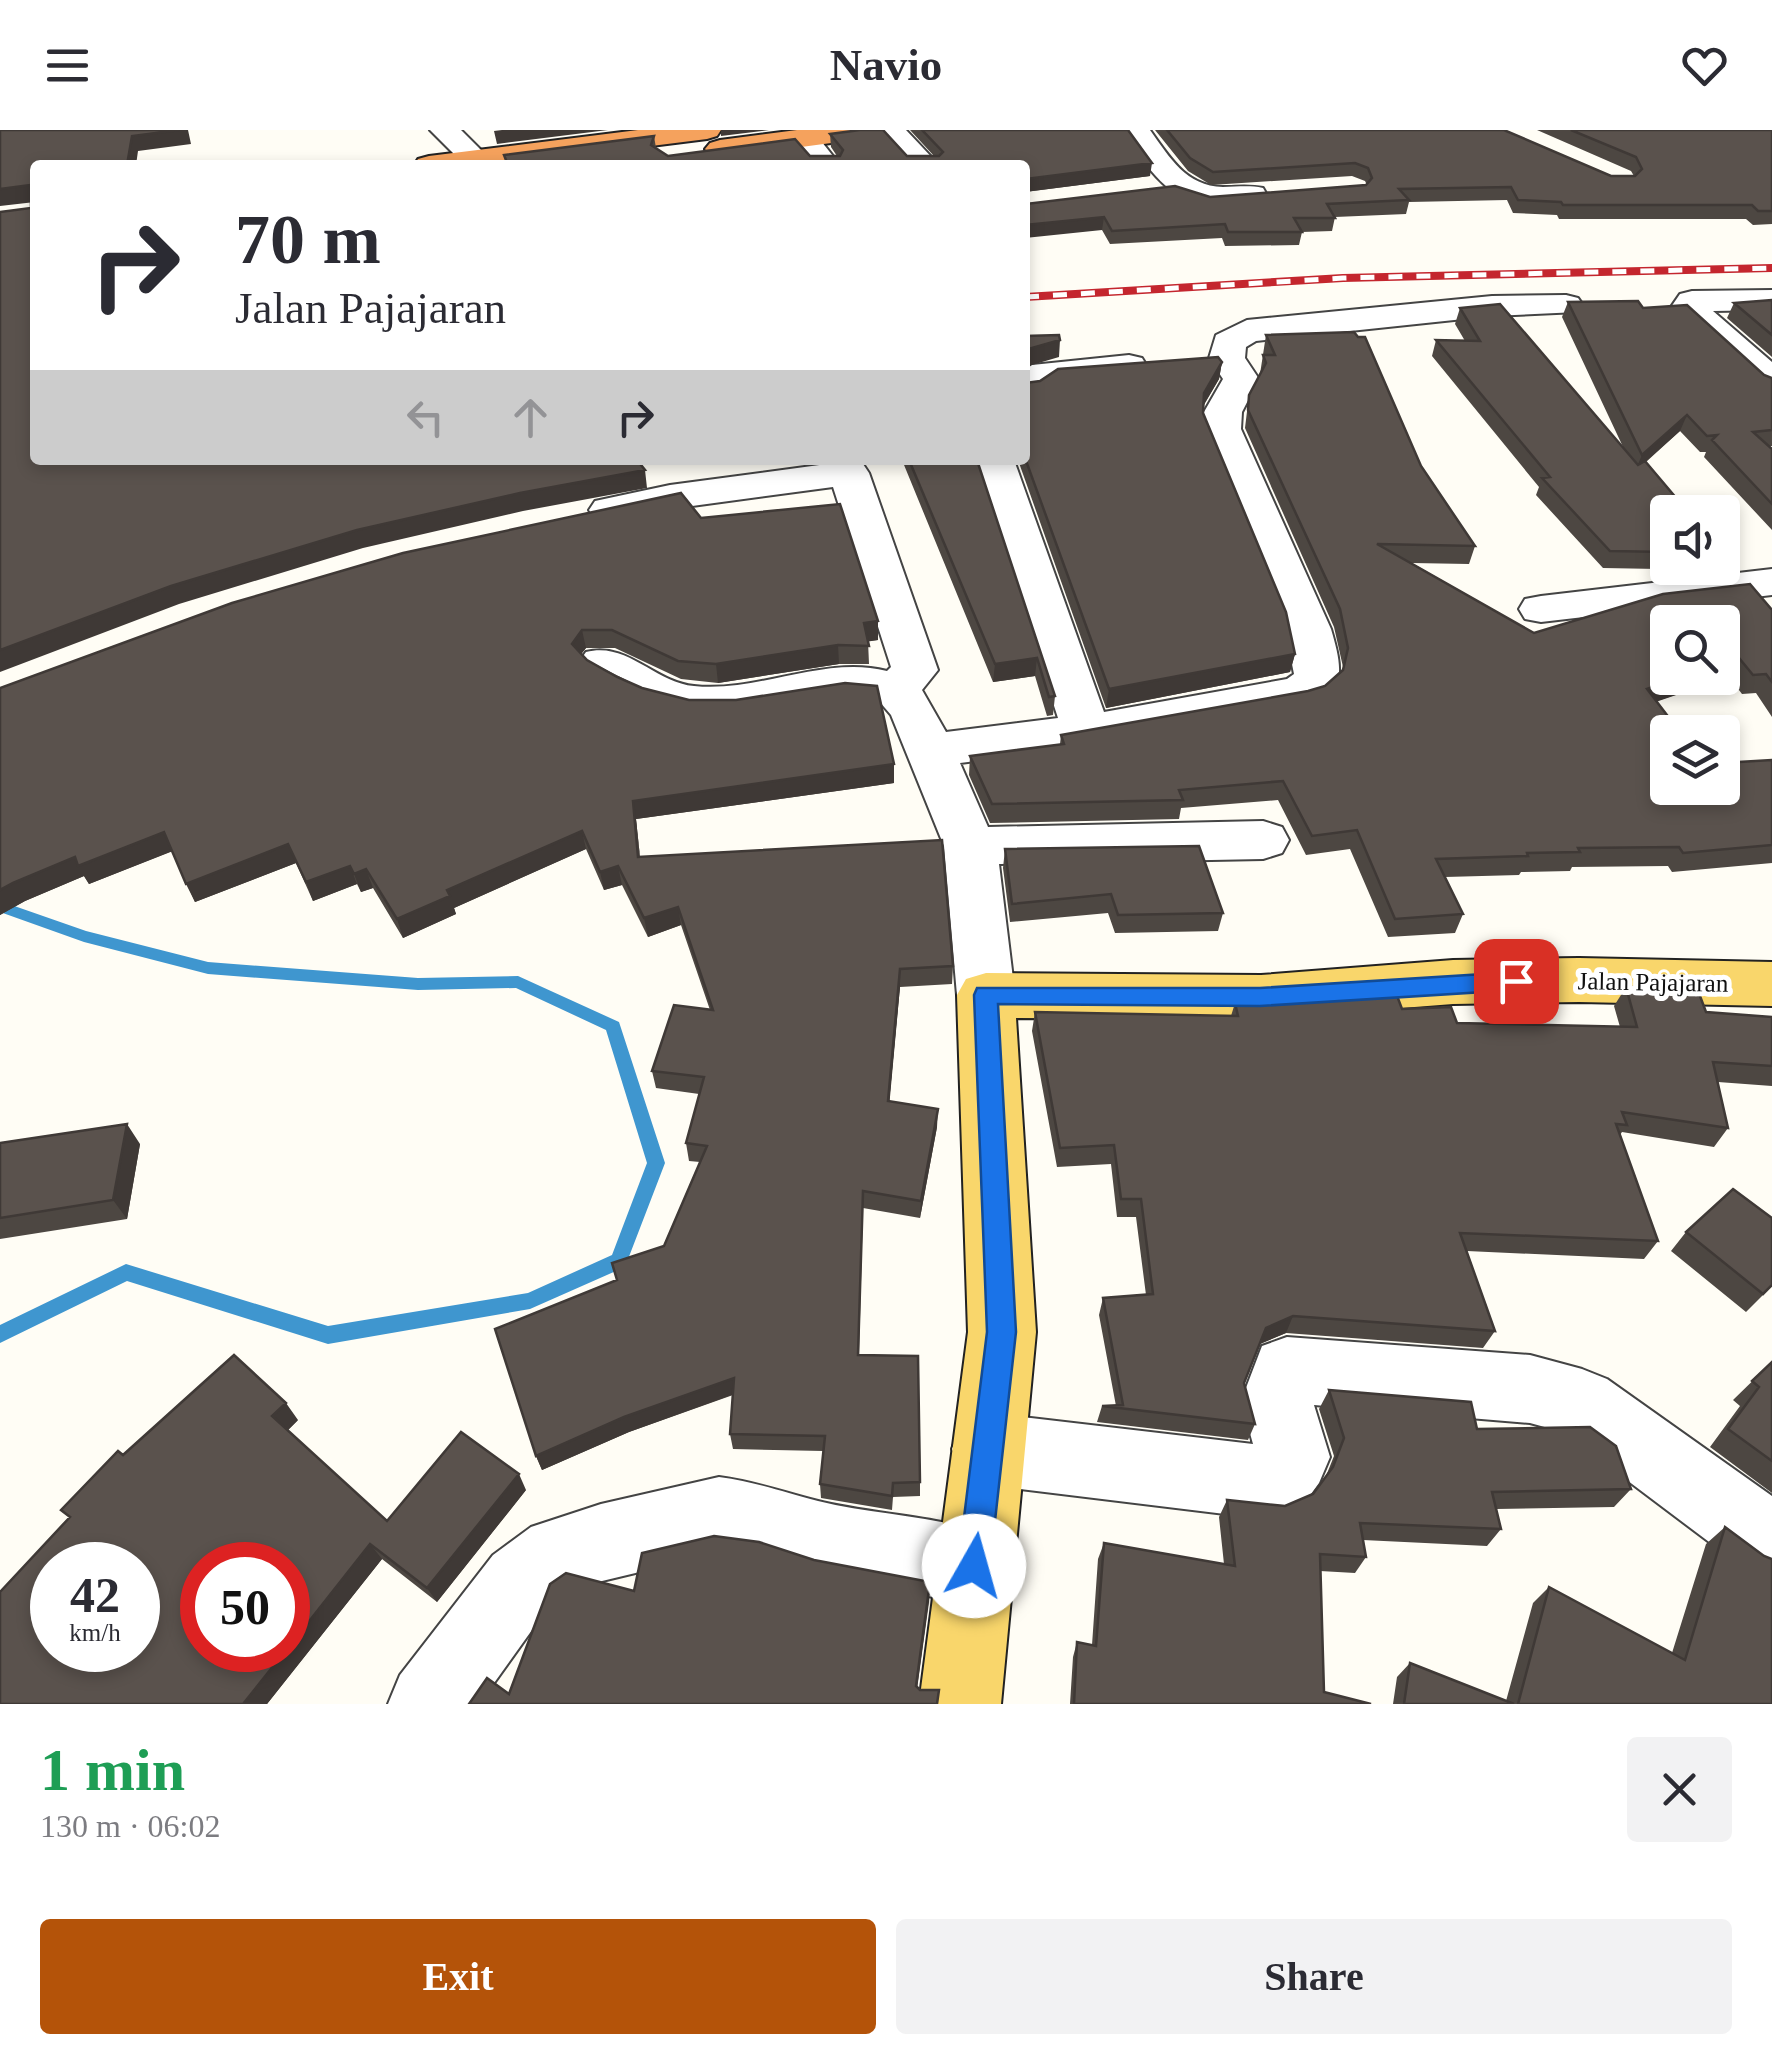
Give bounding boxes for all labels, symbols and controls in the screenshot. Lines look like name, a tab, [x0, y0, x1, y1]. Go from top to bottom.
icon: menu	[40, 38, 95, 93]
icon: heart	[1677, 38, 1732, 93]
text: Navio	[830, 40, 942, 90]
icon: right	[70, 200, 200, 330]
text: 70 m	[235, 201, 381, 278]
text: Jalan Pajajaran	[235, 283, 506, 333]
icon: left	[398, 390, 453, 445]
icon: ahead	[503, 390, 558, 445]
icon: right	[608, 390, 663, 445]
map controls	[1650, 495, 1740, 805]
button: sound	[1650, 495, 1740, 585]
button: search	[1650, 605, 1740, 695]
button: layers	[1650, 715, 1740, 805]
pin	[1474, 939, 1559, 1024]
icon: arrive	[1489, 954, 1544, 1009]
street label: Jalan Pajajaran	[1577, 967, 1729, 997]
position arrow	[922, 1514, 1026, 1618]
speed limit sign: 50	[180, 1542, 310, 1672]
text: 42	[70, 1567, 120, 1623]
text: km/h	[69, 1619, 121, 1646]
text: 1 min	[40, 1737, 185, 1803]
button: close	[1627, 1737, 1732, 1842]
text: 130 m · 06:02	[40, 1808, 220, 1844]
button: Exit	[40, 1919, 876, 2034]
button: Share	[896, 1919, 1732, 2034]

